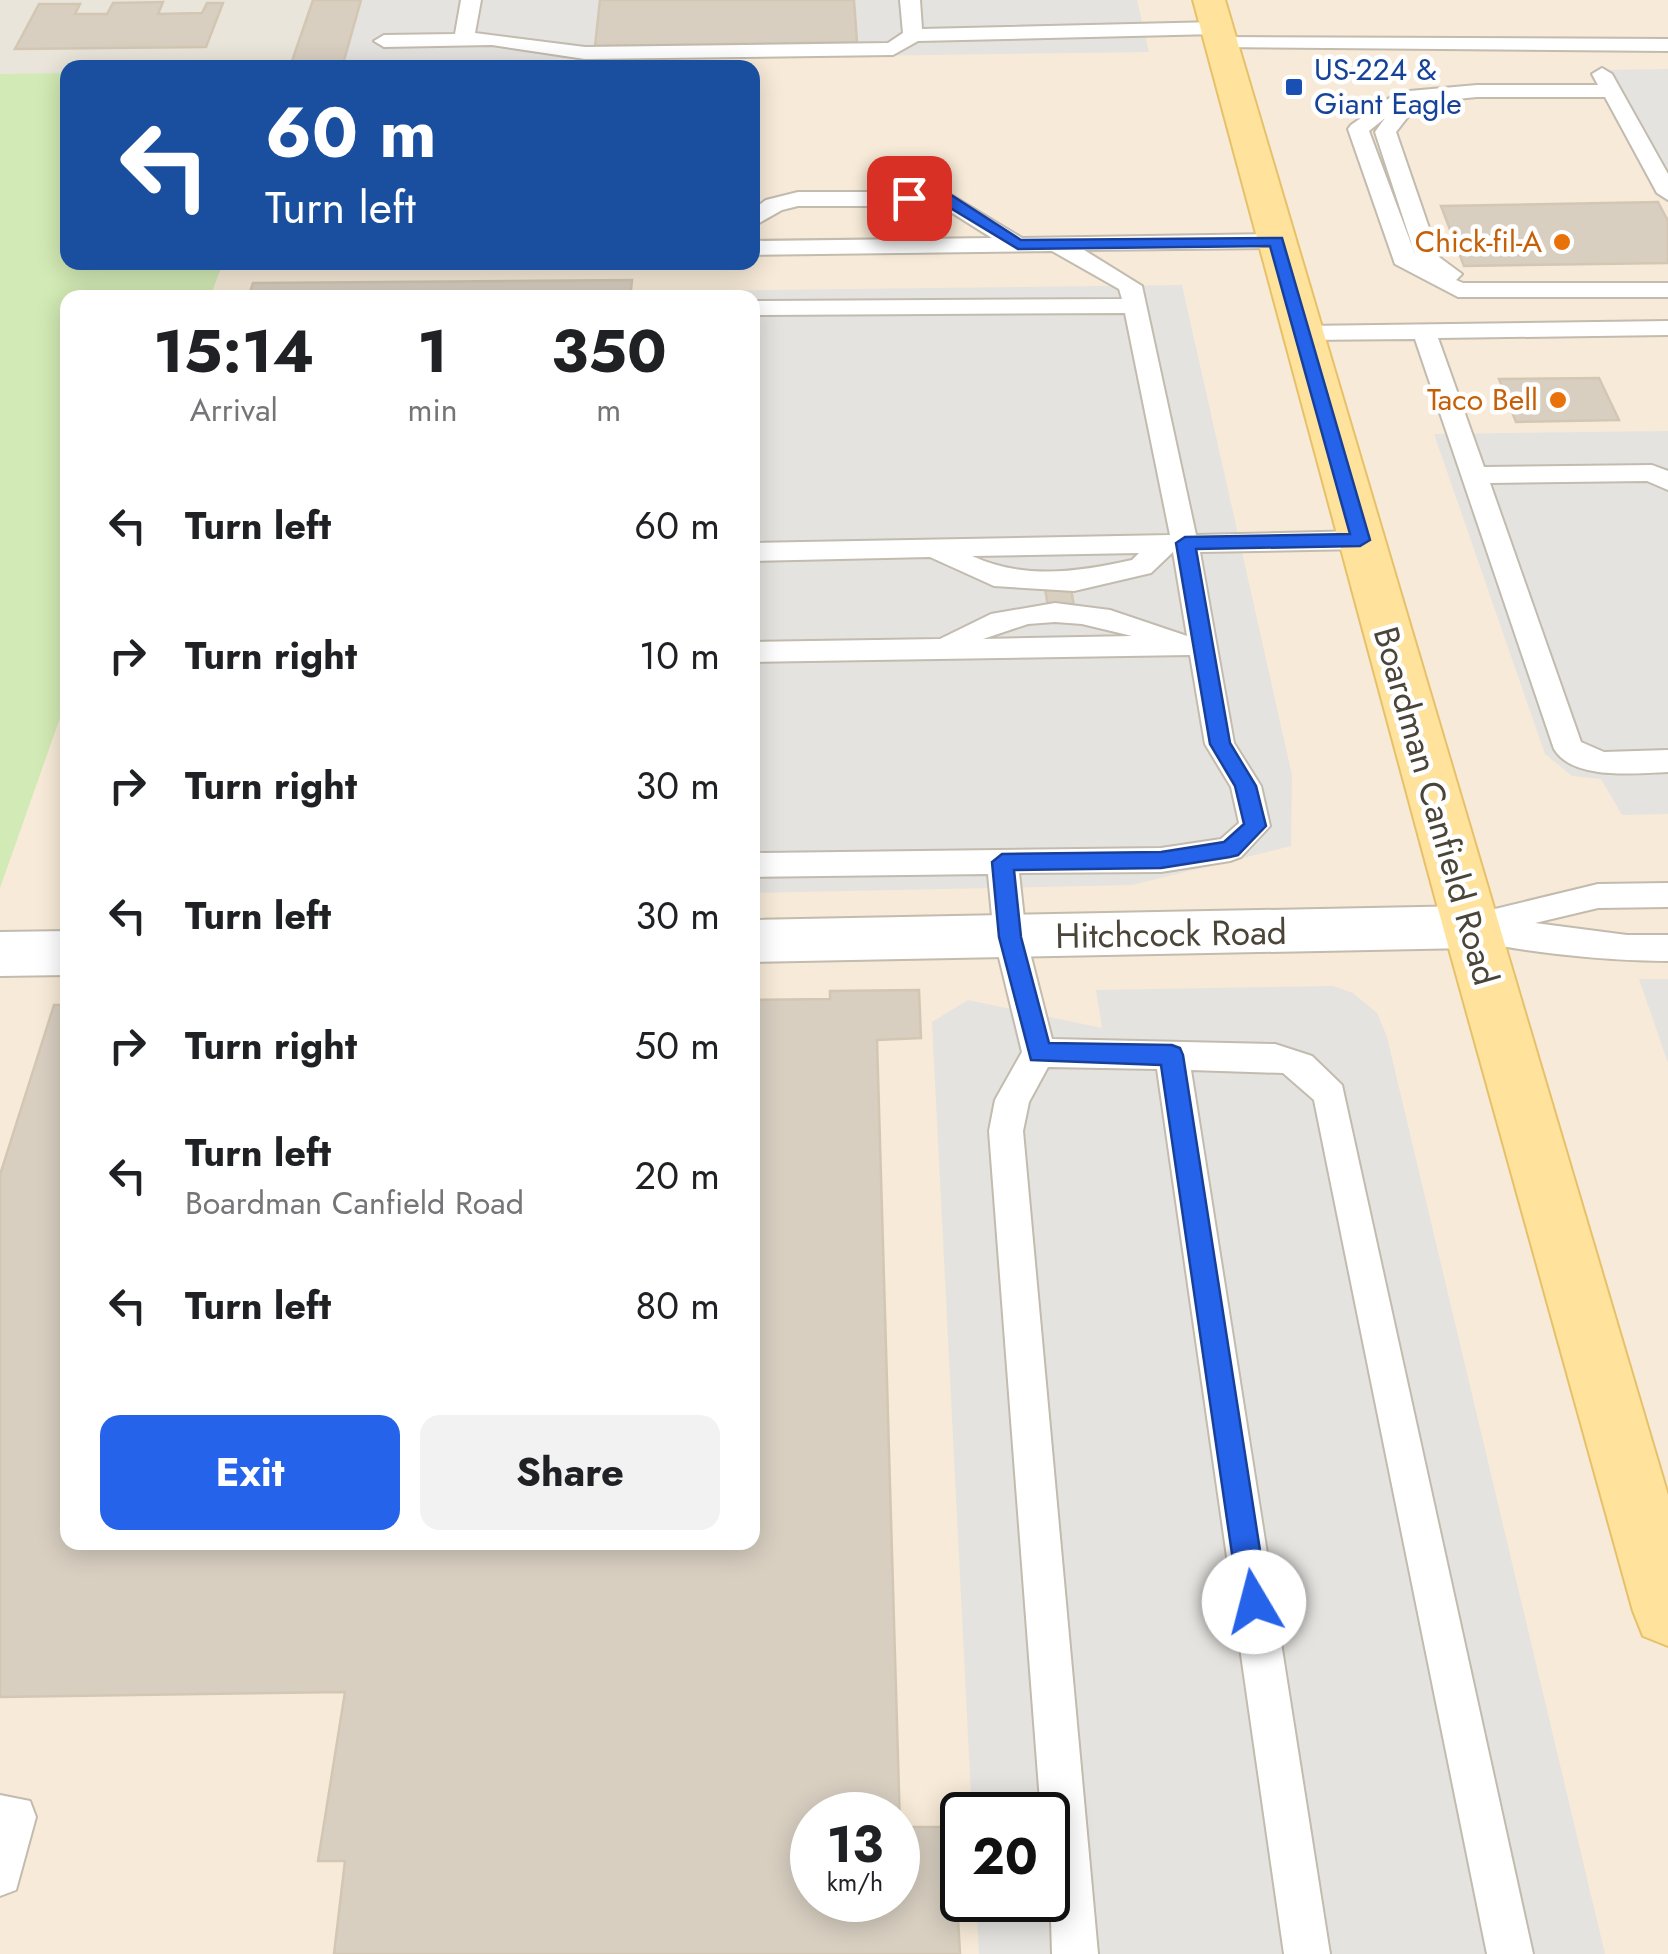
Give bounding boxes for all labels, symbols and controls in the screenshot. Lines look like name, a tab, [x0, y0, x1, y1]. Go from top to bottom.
place label: US-224 & Giant Eagle	[1314, 48, 1462, 125]
marker: US-224 & Giant Eagle	[1283, 76, 1305, 98]
text: 60 m	[265, 82, 437, 183]
icon: left	[100, 100, 230, 230]
pin	[867, 156, 952, 241]
icon: arrive	[882, 171, 937, 226]
text: Turn left	[265, 175, 416, 240]
place label: Chick-fil-A	[1415, 220, 1542, 263]
marker: Chick-fil-A	[1551, 231, 1573, 253]
text: 15:14	[153, 308, 314, 395]
text: 1	[417, 308, 448, 395]
text: 350	[551, 308, 667, 395]
place label: Taco Bell	[1427, 378, 1538, 421]
text: Arrival	[190, 387, 278, 433]
text: min	[408, 387, 458, 433]
text: m	[596, 387, 621, 433]
marker: Taco Bell	[1547, 389, 1569, 411]
icon: left	[100, 498, 155, 553]
text: Turn left	[185, 498, 331, 553]
text: 60 m	[634, 498, 720, 553]
street label: Boardman Canfield Road	[1361, 621, 1511, 991]
icon: right	[100, 628, 155, 683]
text: Turn right	[185, 628, 357, 683]
text: 10 m	[639, 628, 720, 683]
icon: right	[100, 758, 155, 813]
text: Turn right	[185, 758, 357, 813]
text: 30 m	[635, 758, 720, 813]
icon: left	[100, 888, 155, 943]
text: Turn left	[185, 888, 331, 943]
text: 30 m	[635, 888, 720, 943]
street label: Hitchcock Road	[1055, 907, 1287, 961]
icon: right	[100, 1018, 155, 1073]
text: Turn right	[185, 1018, 357, 1073]
text: 50 m	[635, 1018, 720, 1073]
text: Turn left	[185, 1125, 331, 1180]
icon: left	[100, 1148, 155, 1203]
text: 20 m	[635, 1148, 720, 1203]
text: Boardman Canfield Road	[185, 1180, 524, 1226]
icon: left	[100, 1278, 155, 1333]
text: Turn left	[185, 1278, 331, 1333]
text: 80 m	[635, 1278, 720, 1333]
button: Exit	[100, 1415, 400, 1530]
button: Share	[420, 1415, 720, 1530]
position arrow	[1202, 1550, 1306, 1654]
speed limit sign: 20	[940, 1792, 1070, 1922]
text: 13	[827, 1808, 883, 1881]
text: km/h	[827, 1864, 883, 1900]

